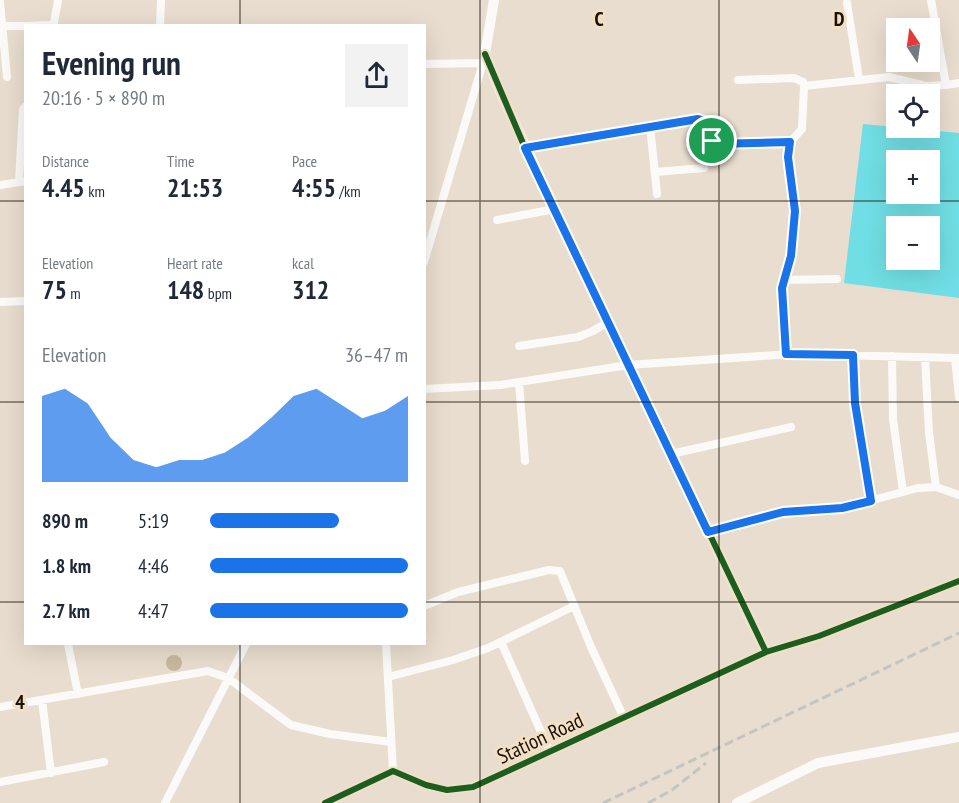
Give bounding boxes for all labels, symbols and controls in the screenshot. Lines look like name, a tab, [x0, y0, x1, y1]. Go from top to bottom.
text: C	[594, 6, 604, 32]
text: D	[834, 6, 845, 32]
north arrow	[886, 18, 940, 72]
map controls	[886, 18, 940, 270]
text: Evening run	[42, 41, 181, 84]
button: share	[345, 44, 408, 107]
button: locate	[886, 84, 940, 138]
text: 20:16 · 5 × 890 m	[42, 85, 165, 111]
pin	[686, 115, 737, 166]
icon: arrive	[695, 124, 728, 157]
button: +	[886, 150, 940, 204]
text: Distance	[42, 151, 89, 171]
text: Time	[167, 151, 195, 171]
text: Pace	[292, 151, 317, 171]
text: 4.45	[42, 171, 85, 204]
text: 21:53	[167, 171, 223, 204]
text: 4:55	[292, 171, 336, 204]
text: km	[85, 181, 105, 201]
text: /km	[336, 181, 361, 201]
button: −	[886, 216, 940, 270]
text: Elevation	[42, 253, 93, 273]
text: Heart rate	[167, 253, 223, 273]
text: kcal	[292, 253, 314, 273]
text: 75	[42, 273, 67, 306]
text: 148	[167, 273, 204, 306]
text: 312	[292, 273, 329, 306]
text: m	[67, 283, 81, 303]
text: bpm	[204, 283, 232, 303]
text: Elevation	[42, 342, 106, 368]
text: 36–47 m	[345, 342, 408, 368]
text: 890 m	[42, 508, 88, 534]
text: 5:19	[138, 508, 169, 534]
text: 1.8 km	[42, 553, 91, 579]
text: 4:46	[138, 553, 169, 579]
text: 2.7 km	[42, 598, 90, 624]
text: 4:47	[138, 598, 169, 624]
text: 4	[15, 689, 25, 715]
street label: Station Road	[493, 706, 587, 770]

